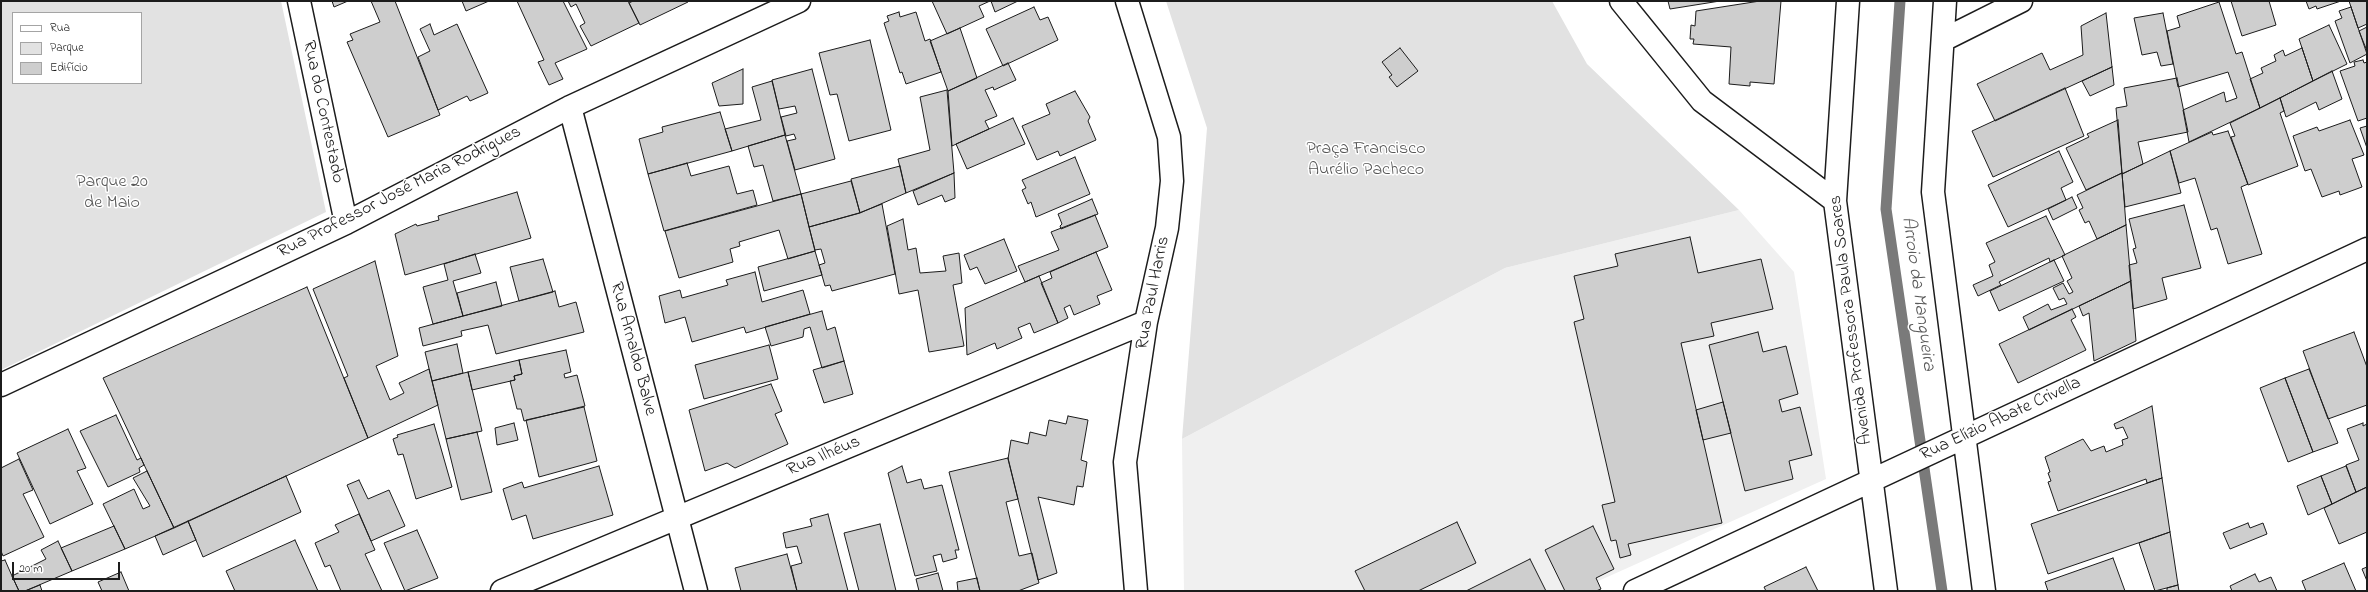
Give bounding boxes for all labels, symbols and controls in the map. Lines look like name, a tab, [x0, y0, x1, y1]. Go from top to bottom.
legend	[12, 12, 142, 84]
text: Rua	[50, 19, 70, 37]
text: Parque	[50, 39, 84, 57]
street label: Rua do Contestado	[296, 39, 348, 185]
text: Edifício	[50, 59, 88, 77]
street label: Rua Professor José Maria Rodrigues	[275, 122, 525, 264]
park label: Praça Francisco Aurélio Pacheco	[1307, 139, 1425, 182]
park label: Parque 20 de Maio	[76, 172, 148, 214]
street label: Avenida Professora Paula Soares	[1826, 194, 1878, 446]
water label: Arroio da Mangueira	[1895, 215, 1939, 373]
street label: Rua Paul Harris	[1132, 235, 1176, 351]
street label: Rua Arnaldo Balve	[604, 280, 660, 418]
street label: Rua Elízio Abate Crivella	[1917, 373, 2085, 467]
street label: Rua Ilhéus	[784, 432, 864, 482]
scale bar	[14, 554, 122, 580]
text: 20 m	[19, 560, 42, 578]

